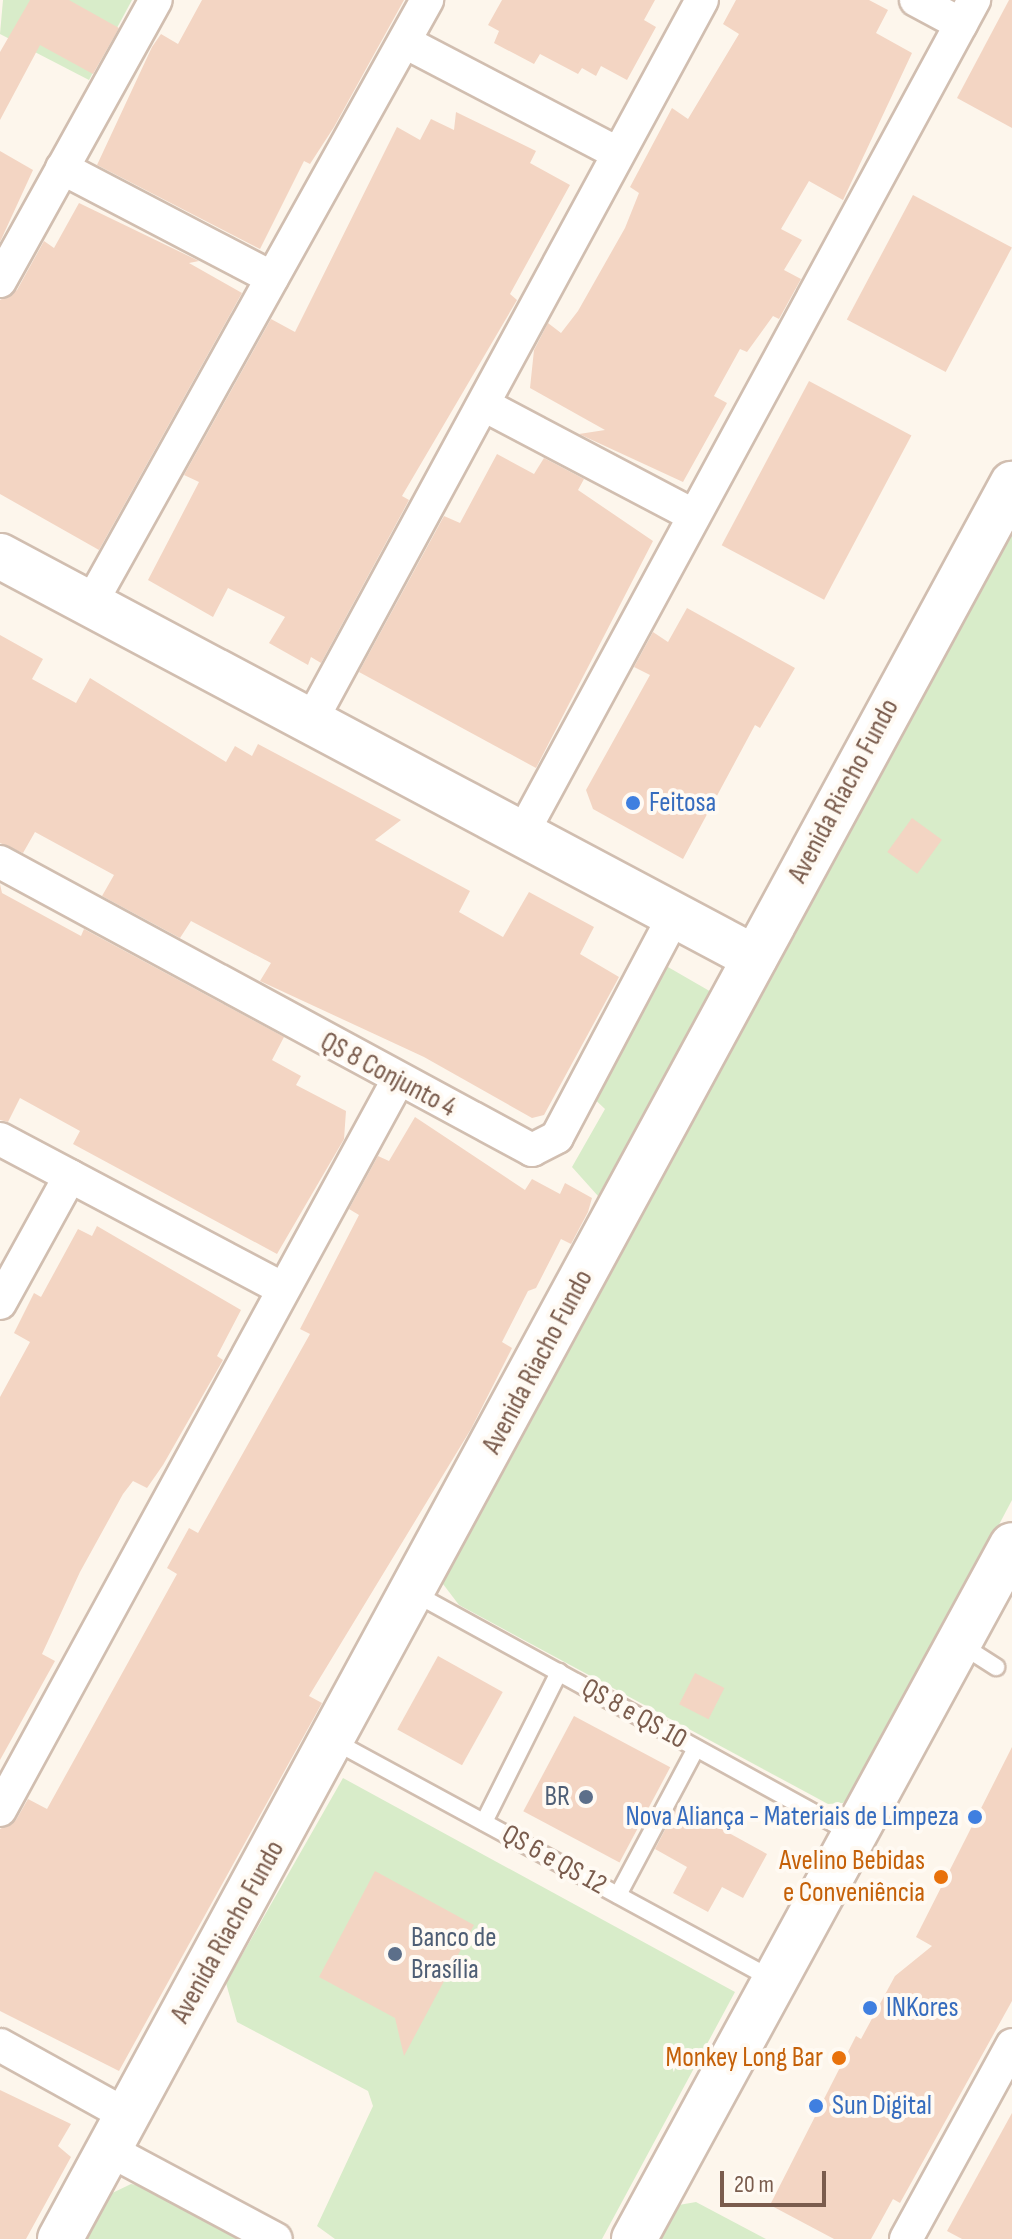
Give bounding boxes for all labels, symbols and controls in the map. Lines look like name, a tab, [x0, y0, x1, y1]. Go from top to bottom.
street label: Avenida Riacho Fundo	[781, 693, 907, 889]
place label: Feitosa	[649, 786, 716, 820]
marker: Feitosa	[624, 794, 642, 812]
street label: QS 8 Conjunto 4	[314, 1025, 462, 1125]
street label: Avenida Riacho Fundo	[475, 1264, 601, 1460]
street label: QS 8 e QS 10	[576, 1671, 692, 1757]
place label: BR	[545, 1780, 570, 1814]
marker: BR	[577, 1788, 595, 1806]
place label: Nova Aliança - Materiais de Limpeza	[625, 1800, 959, 1834]
marker: Nova Aliança - Materiais de Limpeza	[966, 1808, 984, 1826]
street label: QS 6 e QS 12	[496, 1818, 612, 1902]
street label: Avenida Riacho Fundo	[164, 1835, 292, 2029]
place label: Avelino Bebidas e Conveniência	[779, 1844, 925, 1910]
marker: Avelino Bebidas e Conveniência	[932, 1868, 950, 1886]
place label: Banco de Brasília	[411, 1921, 496, 1987]
marker: Banco de Brasília	[386, 1945, 404, 1963]
place label: INKores	[886, 1991, 959, 2025]
marker: INKores	[861, 1999, 879, 2017]
place label: Monkey Long Bar	[666, 2041, 823, 2075]
marker: Monkey Long Bar	[830, 2049, 848, 2067]
place label: Sun Digital	[832, 2089, 932, 2123]
marker: Sun Digital	[807, 2097, 825, 2115]
scale bar	[724, 2155, 830, 2205]
text: 20 m	[734, 2170, 774, 2199]

